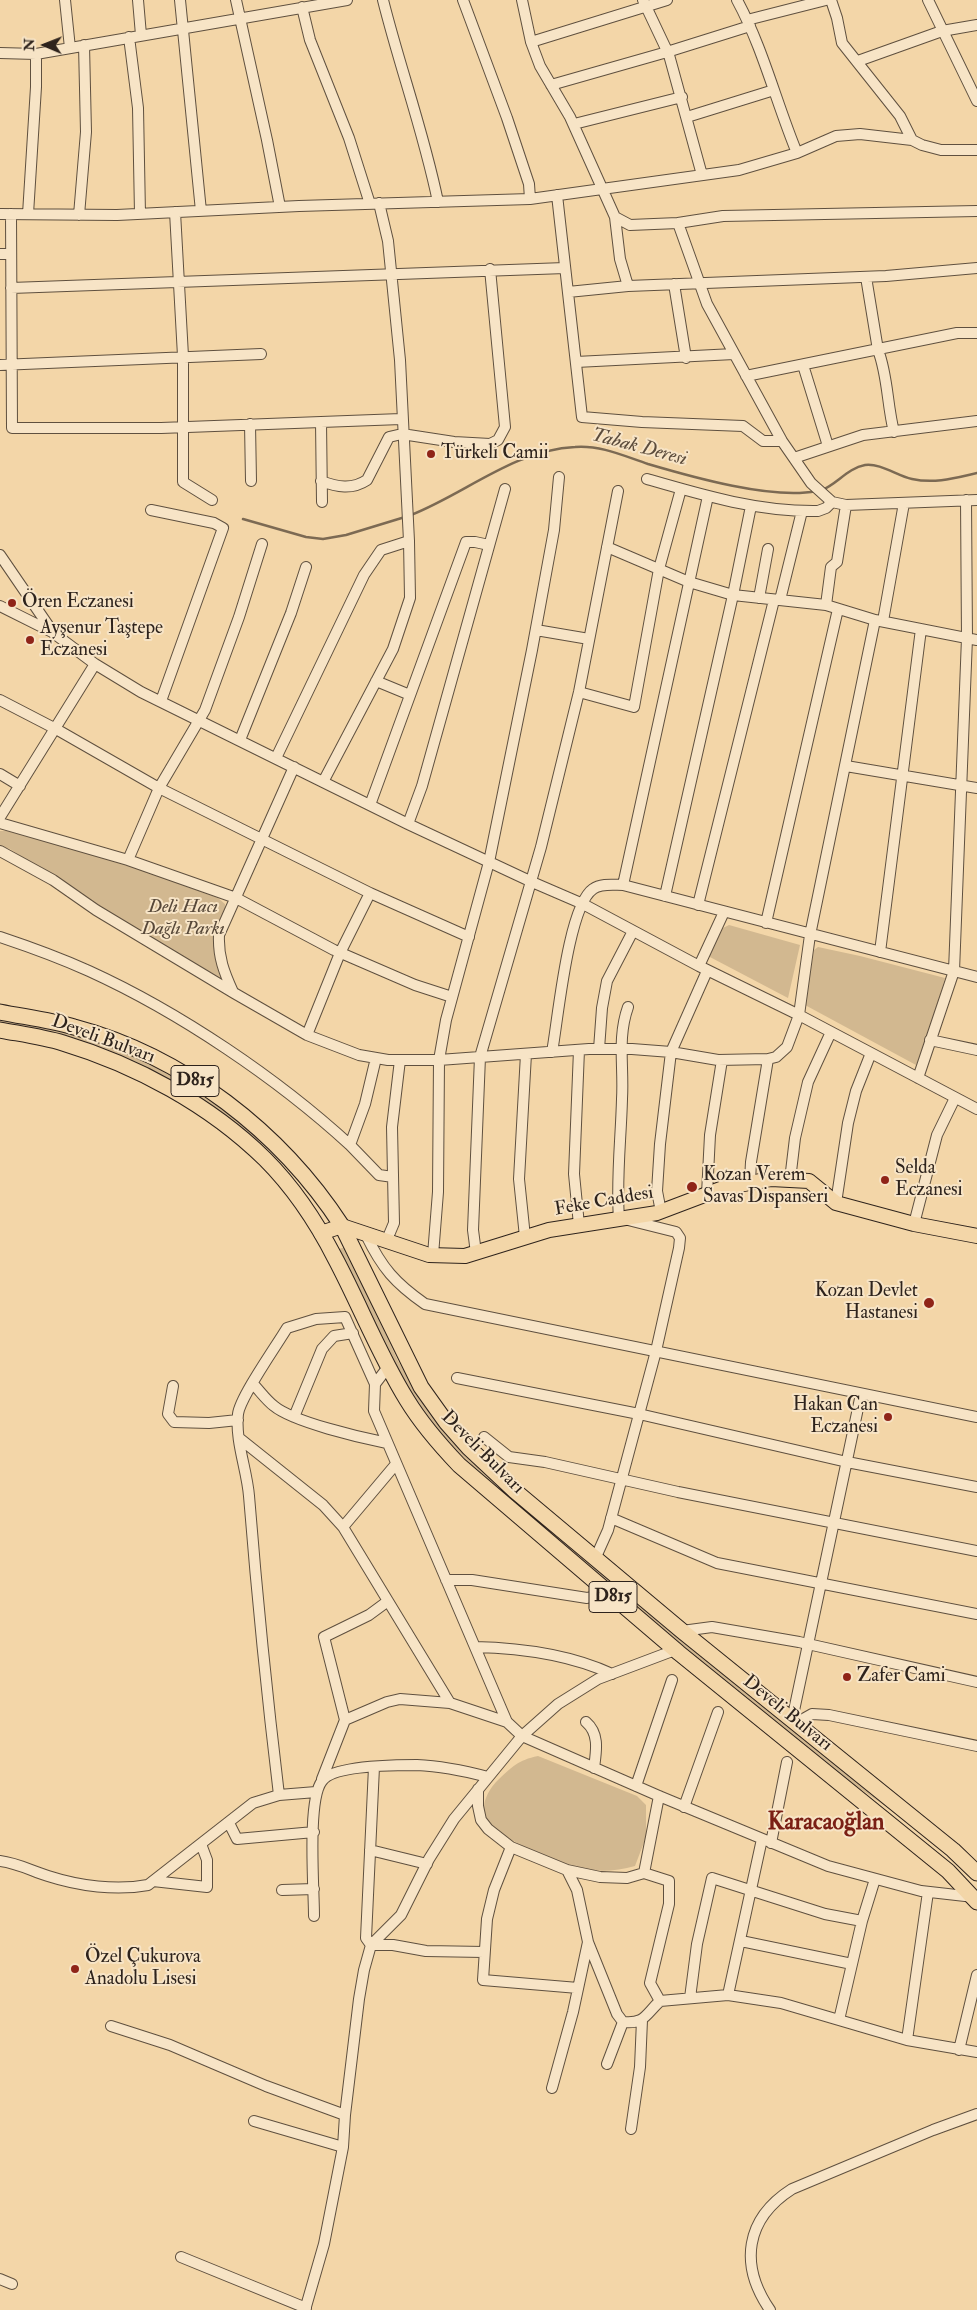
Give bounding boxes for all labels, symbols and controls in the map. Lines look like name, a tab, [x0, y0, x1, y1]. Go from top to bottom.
north arrow	[20, 20, 70, 70]
text: N	[21, 38, 38, 51]
water label: Tabak Deresi	[589, 424, 689, 472]
place label: Türkeli Camii	[441, 443, 549, 465]
marker: Türkeli Camii	[425, 448, 437, 460]
place label: Ören Eczanesi	[22, 592, 134, 614]
marker: Ören Eczanesi	[6, 597, 18, 609]
place label: Ayşenur Taştepe Eczanesi	[40, 618, 163, 662]
marker: Ayşenur Taştepe Eczanesi	[24, 634, 36, 646]
park label: Deli Hacı Dağlı Parkı	[141, 897, 225, 941]
street label: Develi Bulvarı	[48, 1011, 158, 1069]
road number: D815	[171, 1066, 219, 1096]
place label: Selda Eczanesi	[895, 1158, 963, 1202]
place label: Kozan Verem Savas Dispanseri	[703, 1165, 828, 1209]
marker: Selda Eczanesi	[879, 1174, 891, 1186]
marker: Kozan Verem Savas Dispanseri	[685, 1180, 699, 1194]
street label: Feke Caddesi	[553, 1182, 655, 1222]
place label: Kozan Devlet Hastanesi	[815, 1281, 918, 1325]
marker: Kozan Devlet Hastanesi	[922, 1296, 936, 1310]
place label: Hakan Can Eczanesi	[793, 1395, 878, 1439]
street label: Develi Bulvarı	[436, 1407, 528, 1499]
marker: Hakan Can Eczanesi	[882, 1411, 894, 1423]
road number: D815	[589, 1581, 637, 1612]
place label: Zafer Cami	[857, 1666, 946, 1688]
street label: Develi Bulvarı	[738, 1671, 836, 1757]
marker: Zafer Cami	[841, 1671, 853, 1683]
district label: Karacaoğlan	[768, 1810, 884, 1838]
place label: Özel Çukurova Anadolu Lisesi	[85, 1947, 201, 1991]
marker: Özel Çukurova Anadolu Lisesi	[69, 1963, 81, 1975]

